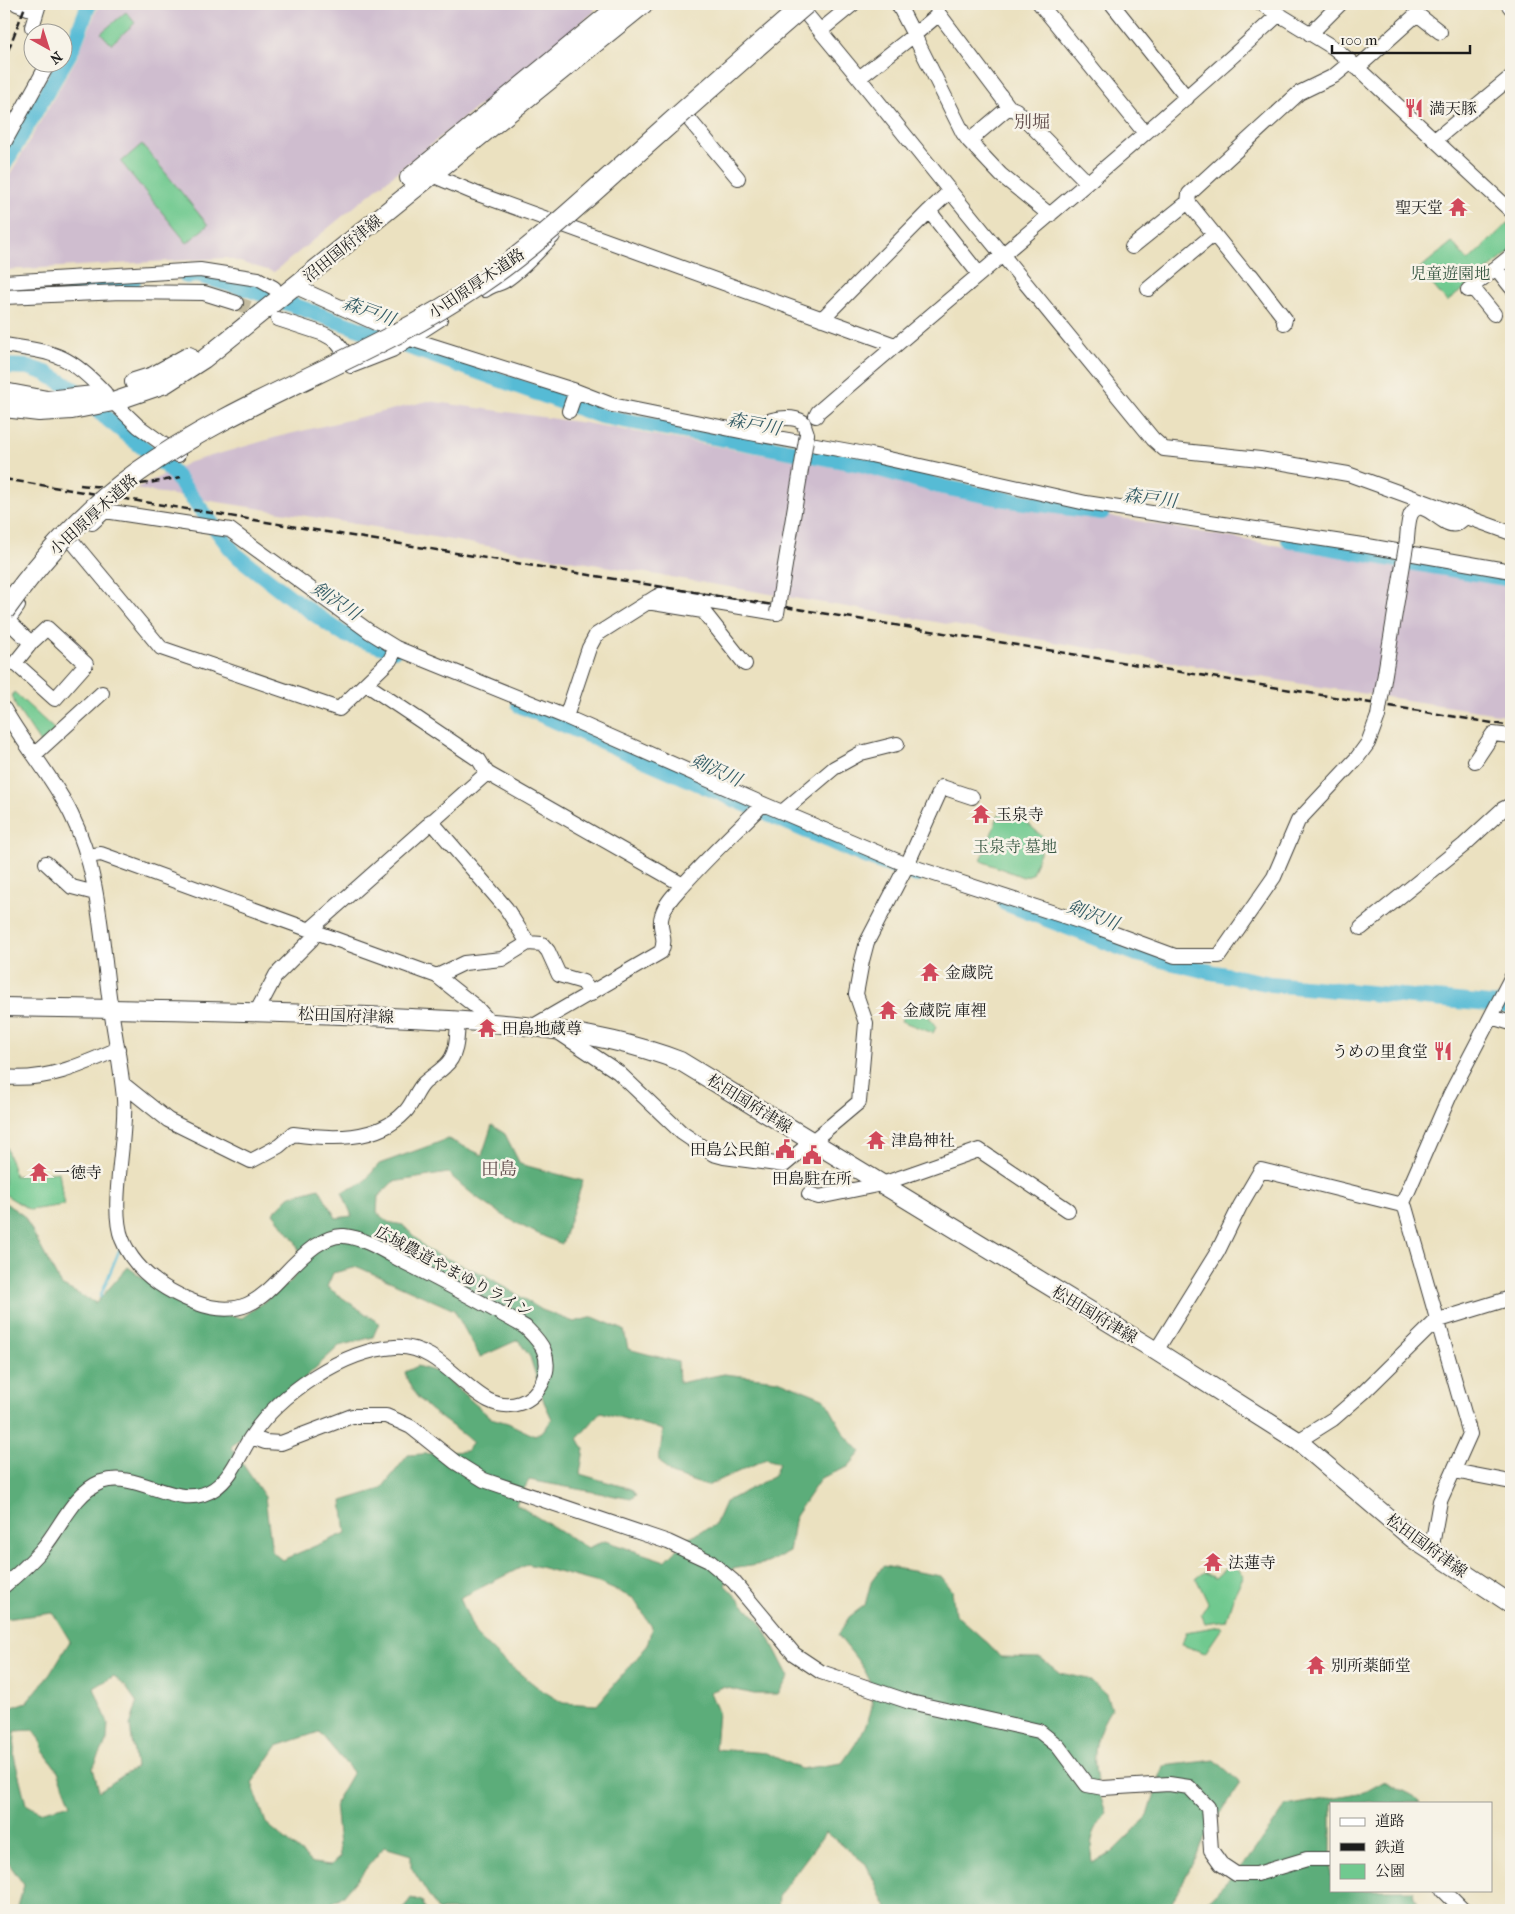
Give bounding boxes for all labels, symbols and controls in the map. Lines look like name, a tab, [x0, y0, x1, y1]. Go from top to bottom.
north arrow	[22, 22, 72, 72]
scale bar	[1332, 22, 1470, 54]
text: 100 m	[1340, 31, 1378, 49]
text: N	[46, 48, 65, 68]
restaurant icon: 満天豚	[1403, 97, 1425, 119]
place label: 満天豚	[1429, 99, 1477, 118]
district label: 別堀	[1014, 112, 1050, 133]
temple icon: 聖天堂	[1447, 196, 1469, 218]
place label: 聖天堂	[1395, 198, 1443, 217]
street label: 沼田国府津線	[299, 211, 386, 286]
street label: 小田原厚木道路	[425, 244, 528, 323]
park label: 児童遊園地	[1410, 264, 1490, 283]
water label: 森戸川	[340, 292, 400, 331]
water label: 森戸川	[725, 409, 784, 440]
street label: 小田原厚木道路	[45, 470, 141, 559]
water label: 森戸川	[1122, 485, 1180, 512]
water label: 剣沢川	[307, 578, 366, 626]
water label: 剣沢川	[687, 750, 747, 792]
temple icon: 玉泉寺	[970, 803, 992, 825]
place label: 玉泉寺	[996, 805, 1044, 824]
park label: 玉泉寺 墓地	[973, 837, 1057, 856]
water label: 剣沢川	[1064, 896, 1124, 936]
temple icon: 金蔵院	[919, 961, 941, 983]
place label: 金蔵院	[945, 963, 993, 982]
temple icon: 金蔵院 庫裡	[877, 999, 899, 1021]
place label: 金蔵院 庫裡	[903, 1001, 986, 1020]
street label: 松田国府津線	[298, 1004, 394, 1027]
temple icon: 田島地蔵尊	[476, 1017, 498, 1039]
place label: 田島地蔵尊	[502, 1019, 582, 1038]
restaurant icon: うめの里食堂	[1432, 1040, 1454, 1062]
place label: うめの里食堂	[1332, 1042, 1428, 1061]
street label: 松田国府津線	[704, 1070, 795, 1137]
temple icon: 津島神社	[865, 1129, 887, 1151]
place label: 津島神社	[891, 1131, 955, 1150]
public building icon: 田島公民館	[774, 1138, 796, 1160]
place label: 田島公民館	[690, 1140, 770, 1159]
public building icon: 田島駐在所	[801, 1144, 823, 1166]
district label: 田島	[481, 1159, 517, 1180]
temple icon: 一徳寺	[28, 1161, 50, 1183]
place label: 一徳寺	[54, 1163, 102, 1182]
place label: 田島駐在所	[772, 1169, 852, 1188]
street label: 広域農道やまゆりライン	[372, 1222, 536, 1321]
street label: 松田国府津線	[1049, 1282, 1141, 1347]
street label: 松田国府津線	[1382, 1510, 1471, 1581]
temple icon: 法蓮寺	[1202, 1551, 1224, 1573]
place label: 法蓮寺	[1228, 1553, 1276, 1572]
temple icon: 別所薬師堂	[1305, 1654, 1327, 1676]
place label: 別所薬師堂	[1331, 1656, 1411, 1675]
legend	[1330, 1802, 1492, 1892]
text: 道路	[1375, 1812, 1405, 1830]
text: 鉄道	[1375, 1838, 1405, 1856]
text: 公園	[1375, 1862, 1405, 1880]

